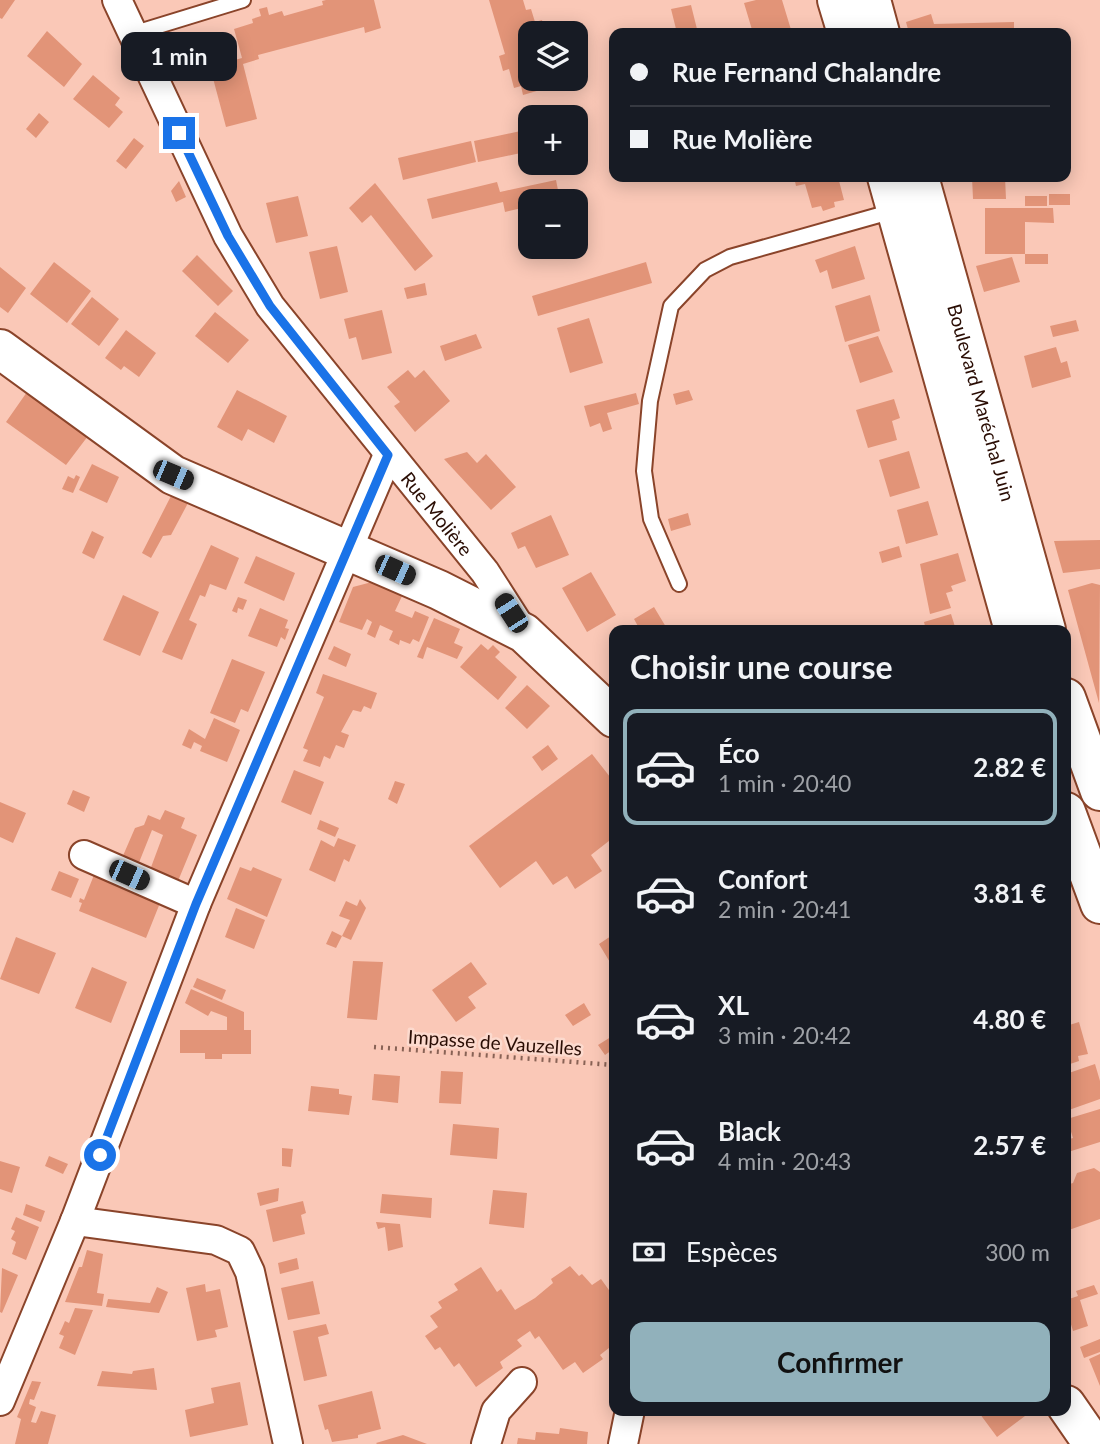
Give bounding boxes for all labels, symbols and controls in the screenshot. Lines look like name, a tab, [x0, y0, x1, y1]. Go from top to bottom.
map controls	[518, 21, 588, 259]
button: layers	[518, 21, 588, 91]
callout: 1 min	[121, 32, 237, 80]
text: 1 min	[150, 42, 208, 70]
text: Rue Fernand Chalandre	[672, 56, 941, 88]
button: +	[518, 105, 588, 175]
route end	[163, 117, 195, 149]
text: Rue Molière	[672, 123, 812, 155]
button: −	[518, 189, 588, 259]
street label: Boulevard Maréchal Juin	[944, 301, 1021, 504]
car	[150, 457, 197, 493]
street label: Rue Molière	[397, 467, 478, 560]
car	[372, 552, 419, 588]
car	[491, 590, 532, 636]
text: Choisir une course	[630, 647, 893, 686]
icon: car	[634, 736, 697, 799]
text: Éco	[718, 737, 760, 769]
text: 2.82 €	[973, 751, 1046, 783]
text: 1 min · 20:40	[718, 769, 851, 797]
car	[106, 857, 153, 893]
icon: car	[634, 862, 697, 925]
text: Confort	[718, 863, 808, 895]
text: 3.81 €	[973, 877, 1046, 909]
text: 2 min · 20:41	[718, 895, 851, 923]
icon: car	[634, 988, 697, 1051]
text: XL	[718, 989, 749, 1021]
text: 4.80 €	[973, 1003, 1046, 1035]
text: 3 min · 20:42	[718, 1021, 851, 1049]
street label: Impasse de Vauzelles	[407, 1024, 583, 1060]
icon: car	[634, 1114, 697, 1177]
text: Black	[718, 1115, 781, 1147]
text: 2.57 €	[973, 1129, 1046, 1161]
route start	[84, 1139, 116, 1171]
text: 4 min · 20:43	[718, 1147, 851, 1175]
icon: cash	[630, 1233, 668, 1271]
text: Espèces	[686, 1236, 778, 1268]
text: 300 m	[985, 1238, 1050, 1266]
button: Confirmer	[630, 1322, 1050, 1402]

